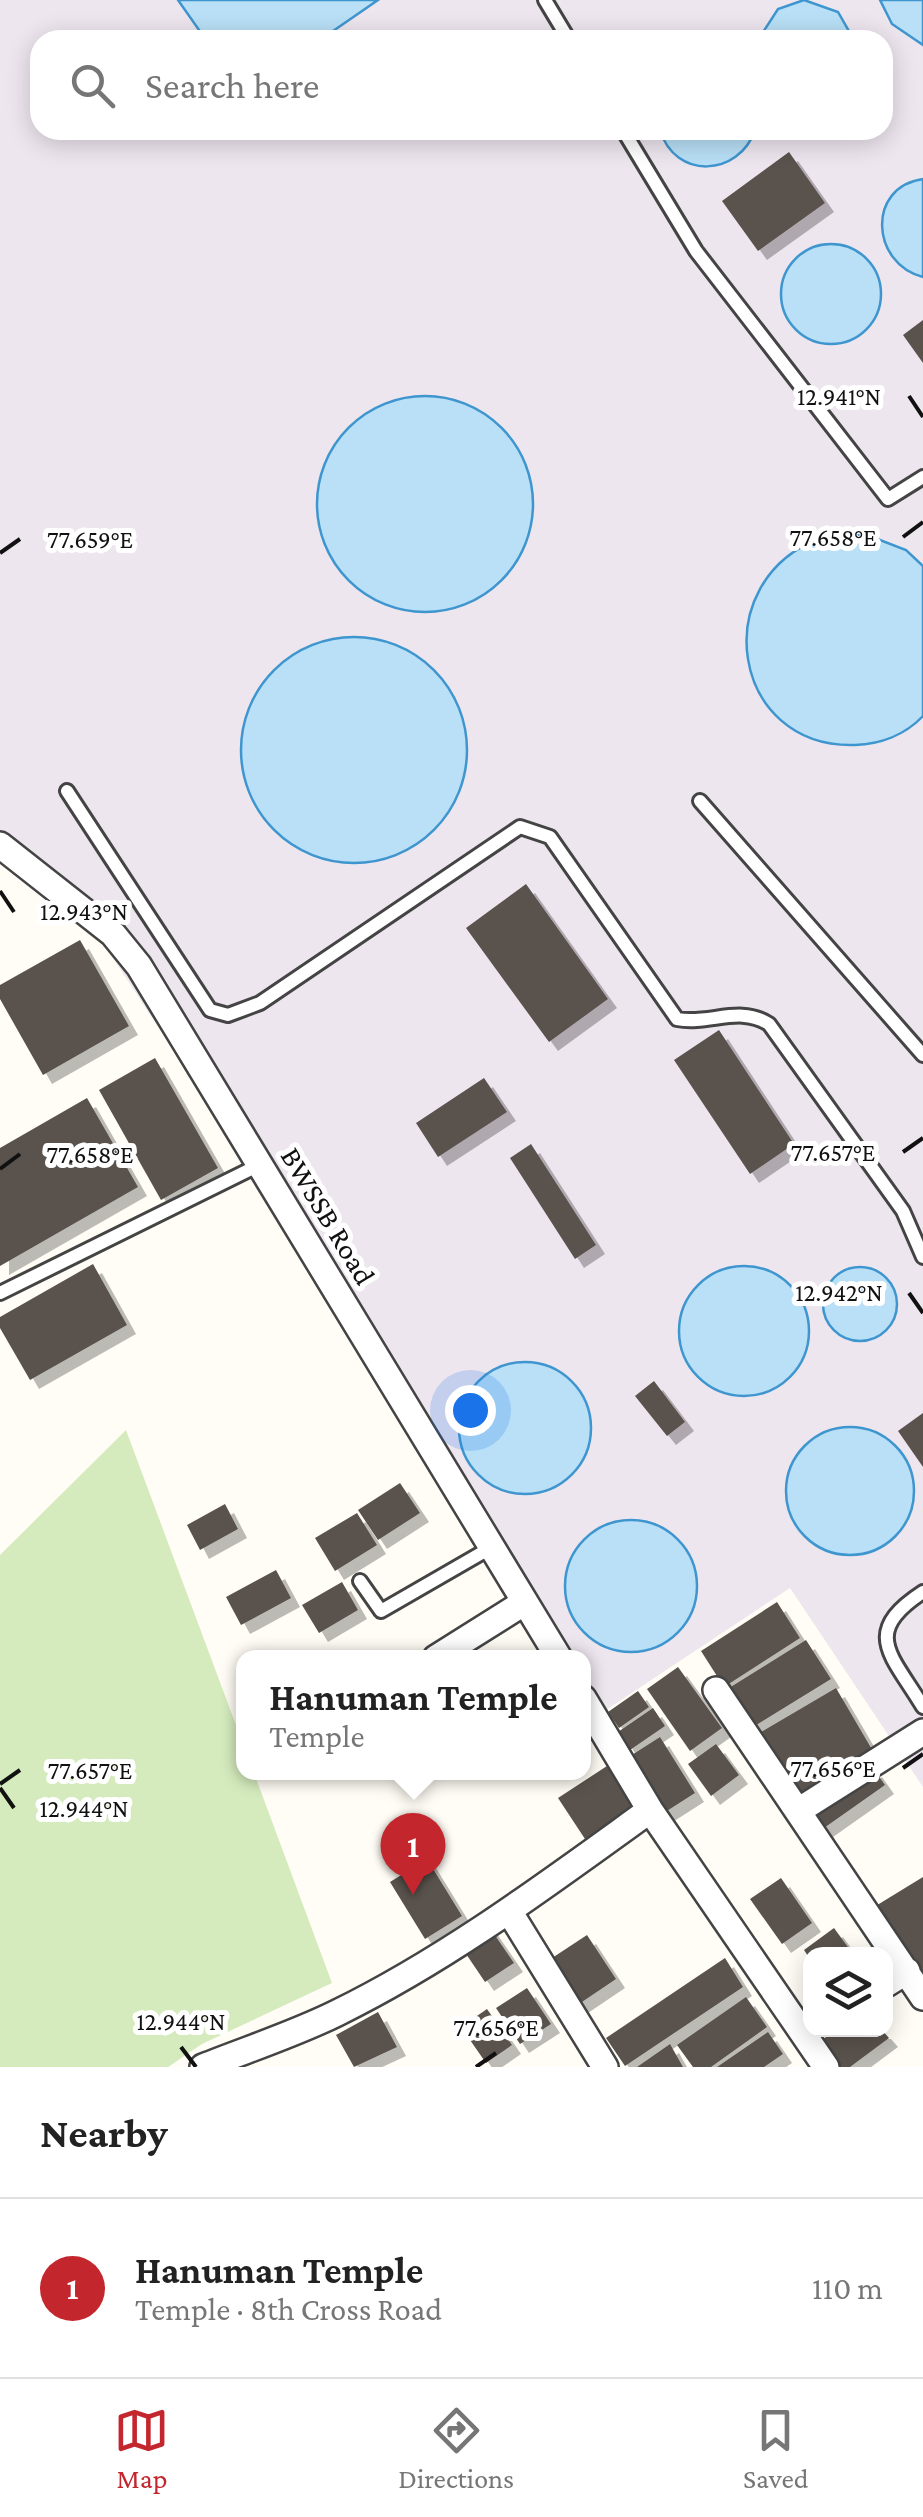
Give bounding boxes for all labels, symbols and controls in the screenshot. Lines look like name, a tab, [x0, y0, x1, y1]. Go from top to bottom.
search box	[30, 30, 893, 140]
icon: search	[65, 58, 120, 113]
text: Search here	[145, 64, 319, 106]
text: 12.941°N	[797, 383, 881, 410]
text: 77.658°E	[789, 524, 877, 551]
text: 77.659°E	[47, 526, 133, 553]
text: 12.943°N	[40, 898, 128, 925]
text: 77.657°E	[791, 1139, 875, 1166]
text: 77.658°E	[46, 1141, 134, 1168]
street label: BWSSB Road	[275, 1141, 382, 1291]
text: 12.942°N	[795, 1279, 883, 1306]
your location	[445, 1385, 496, 1436]
popup	[236, 1650, 591, 1780]
text: Hanuman Temple	[269, 1676, 558, 1718]
text: Temple	[269, 1718, 364, 1754]
text: 77.656°E	[790, 1755, 876, 1782]
text: 77.657°E	[48, 1757, 132, 1784]
text: 12.944°N	[40, 1795, 128, 1822]
pin: 1	[380, 1812, 446, 1895]
map controls	[803, 1947, 893, 2037]
button: layers	[803, 1947, 893, 2037]
text: 12.944°N	[137, 2008, 225, 2035]
text: 77.656°E	[453, 2014, 539, 2041]
text: Nearby	[40, 2109, 168, 2156]
text: Hanuman Temple	[135, 2249, 424, 2291]
text: 1	[67, 2270, 78, 2306]
text: 110 m	[812, 2270, 883, 2306]
text: Temple · 8th Cross Road	[135, 2291, 442, 2327]
tab: Map	[114, 2403, 169, 2494]
tab: Directions	[398, 2403, 514, 2494]
tab: Saved	[743, 2403, 809, 2494]

